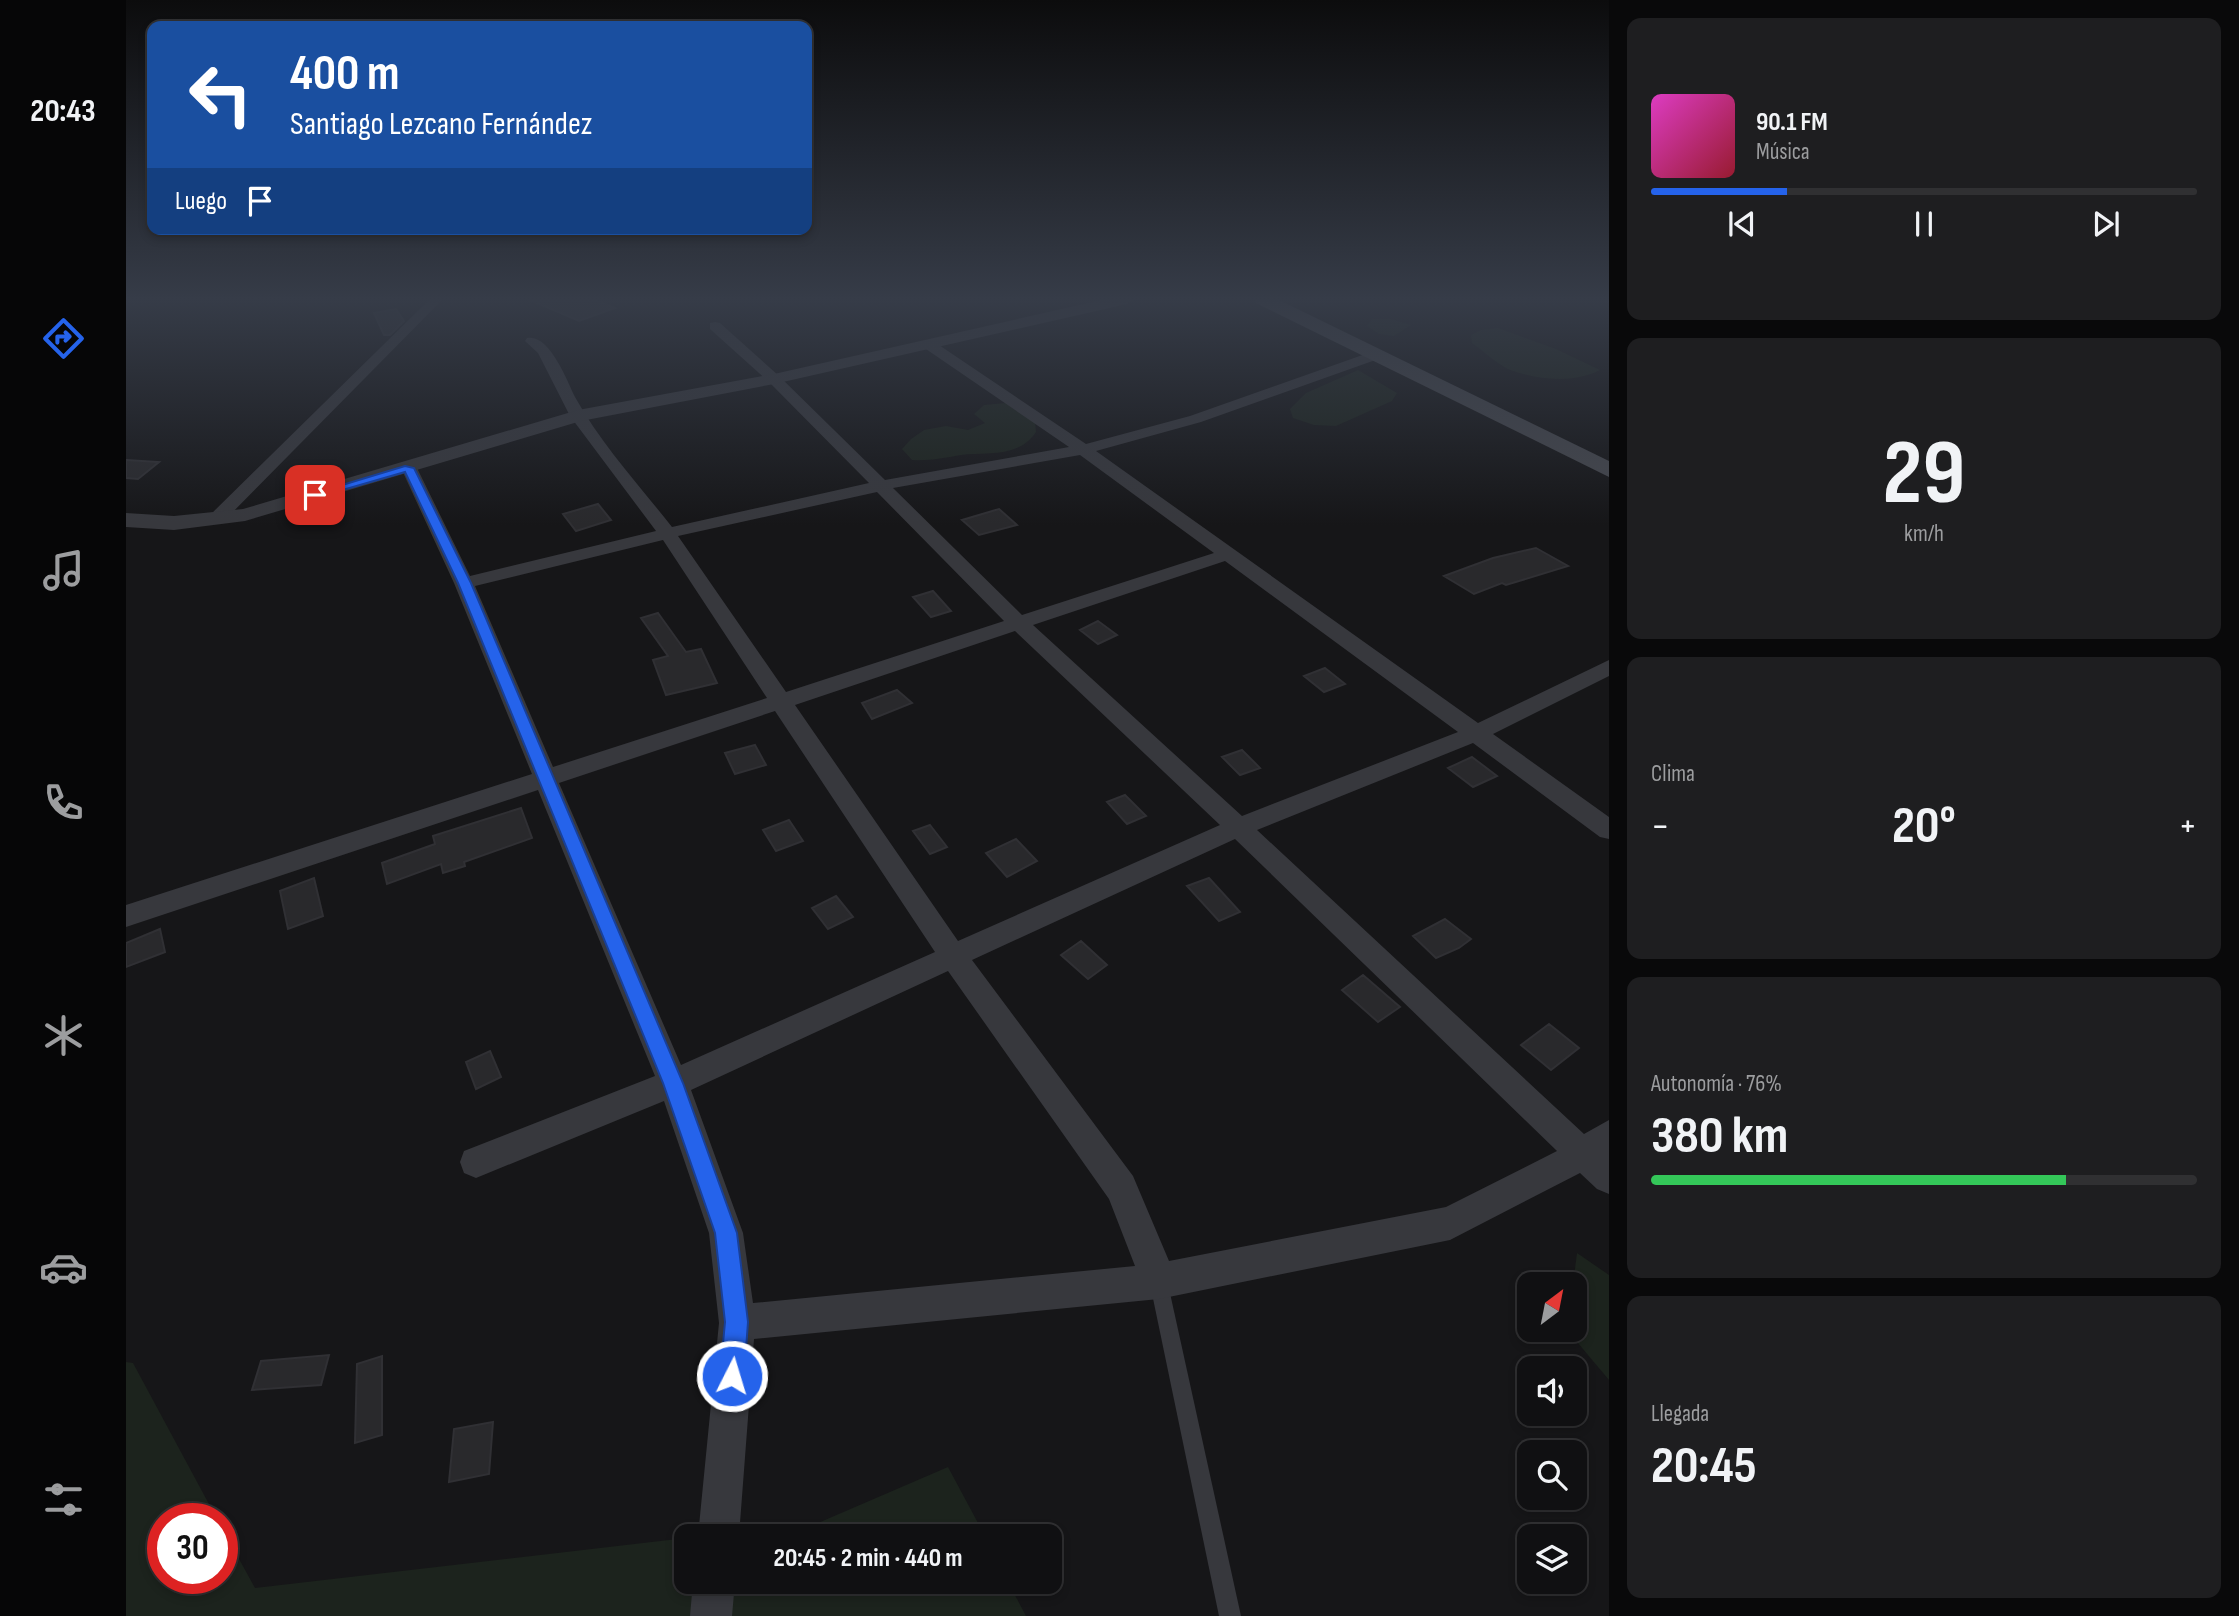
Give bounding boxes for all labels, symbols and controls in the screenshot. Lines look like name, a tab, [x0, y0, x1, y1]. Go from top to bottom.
text: 400 m	[290, 45, 400, 104]
icon: left	[175, 49, 266, 140]
text: 20:43	[30, 92, 96, 131]
text: Santiago Lezcano Fernández	[290, 105, 592, 144]
text: 90.1 FM	[1756, 107, 1828, 138]
text: Música	[1756, 138, 1810, 166]
icon: arrive	[241, 182, 279, 220]
text: Luego	[175, 186, 227, 217]
icon: previous	[1723, 205, 1761, 243]
icon: pause	[1905, 205, 1943, 243]
icon: next	[2087, 205, 2125, 243]
icon: directions	[39, 314, 88, 363]
text: 29	[1883, 420, 1966, 529]
pin	[285, 465, 345, 525]
icon: arrive	[296, 476, 334, 514]
text: km/h	[1904, 520, 1944, 548]
icon: music	[39, 546, 88, 595]
text: Clima	[1651, 760, 1695, 788]
icon: phone	[39, 778, 88, 827]
text: 20°	[1892, 795, 1956, 858]
text: −	[1651, 804, 1670, 849]
text: +	[2178, 804, 2197, 849]
icon: climate	[39, 1011, 88, 1060]
text: Autonomía · 76%	[1651, 1070, 1782, 1098]
text: 380 km	[1651, 1105, 1788, 1168]
icon: car	[39, 1243, 88, 1292]
north arrow	[1517, 1272, 1587, 1342]
map controls	[1517, 1272, 1587, 1594]
position arrow	[695, 1339, 769, 1413]
button: sound	[1517, 1356, 1587, 1426]
text: Llegada	[1651, 1400, 1709, 1428]
text: 20:45	[1651, 1435, 1757, 1498]
button: search	[1517, 1440, 1587, 1510]
icon: filters	[39, 1475, 88, 1524]
speed limit sign: 30	[147, 1503, 238, 1594]
button: layers	[1517, 1524, 1587, 1594]
text: 20:45 · 2 min · 440 m	[774, 1543, 962, 1574]

